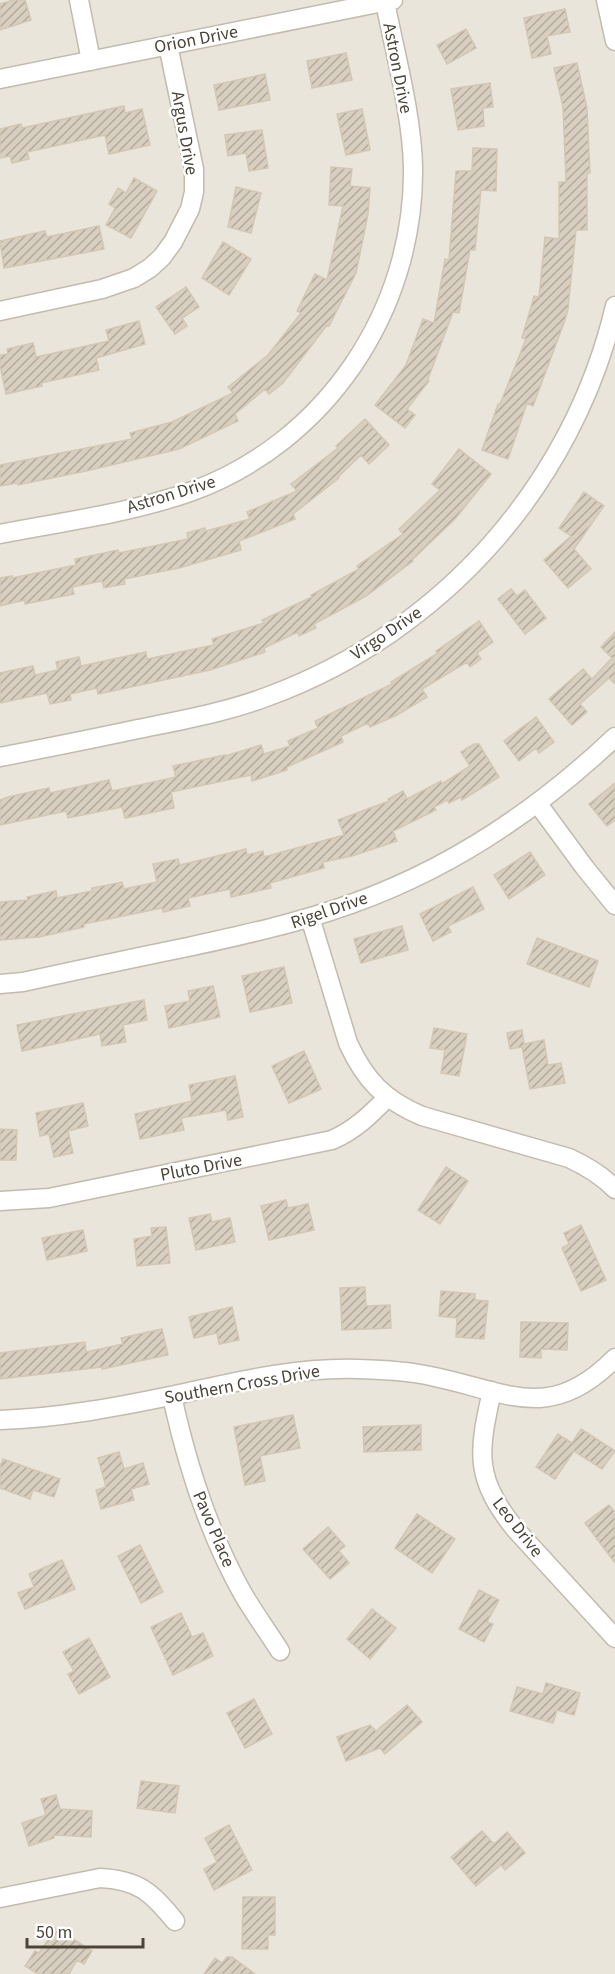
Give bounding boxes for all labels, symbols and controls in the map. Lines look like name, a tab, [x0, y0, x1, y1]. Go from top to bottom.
street label: Orion Drive	[152, 19, 240, 60]
street label: Astron Drive	[376, 21, 419, 116]
street label: Argus Drive	[165, 89, 204, 177]
street label: Astron Drive	[124, 469, 219, 520]
street label: Virgo Drive	[346, 600, 427, 666]
street label: Rigel Drive	[287, 886, 371, 935]
street label: Pluto Drive	[158, 1147, 244, 1188]
street label: Southern Cross Drive	[162, 1359, 322, 1410]
street label: Pavo Place	[186, 1487, 241, 1571]
street label: Leo Drive	[486, 1492, 549, 1563]
scale bar	[27, 1911, 142, 1949]
text: 50 m	[36, 1920, 72, 1945]

